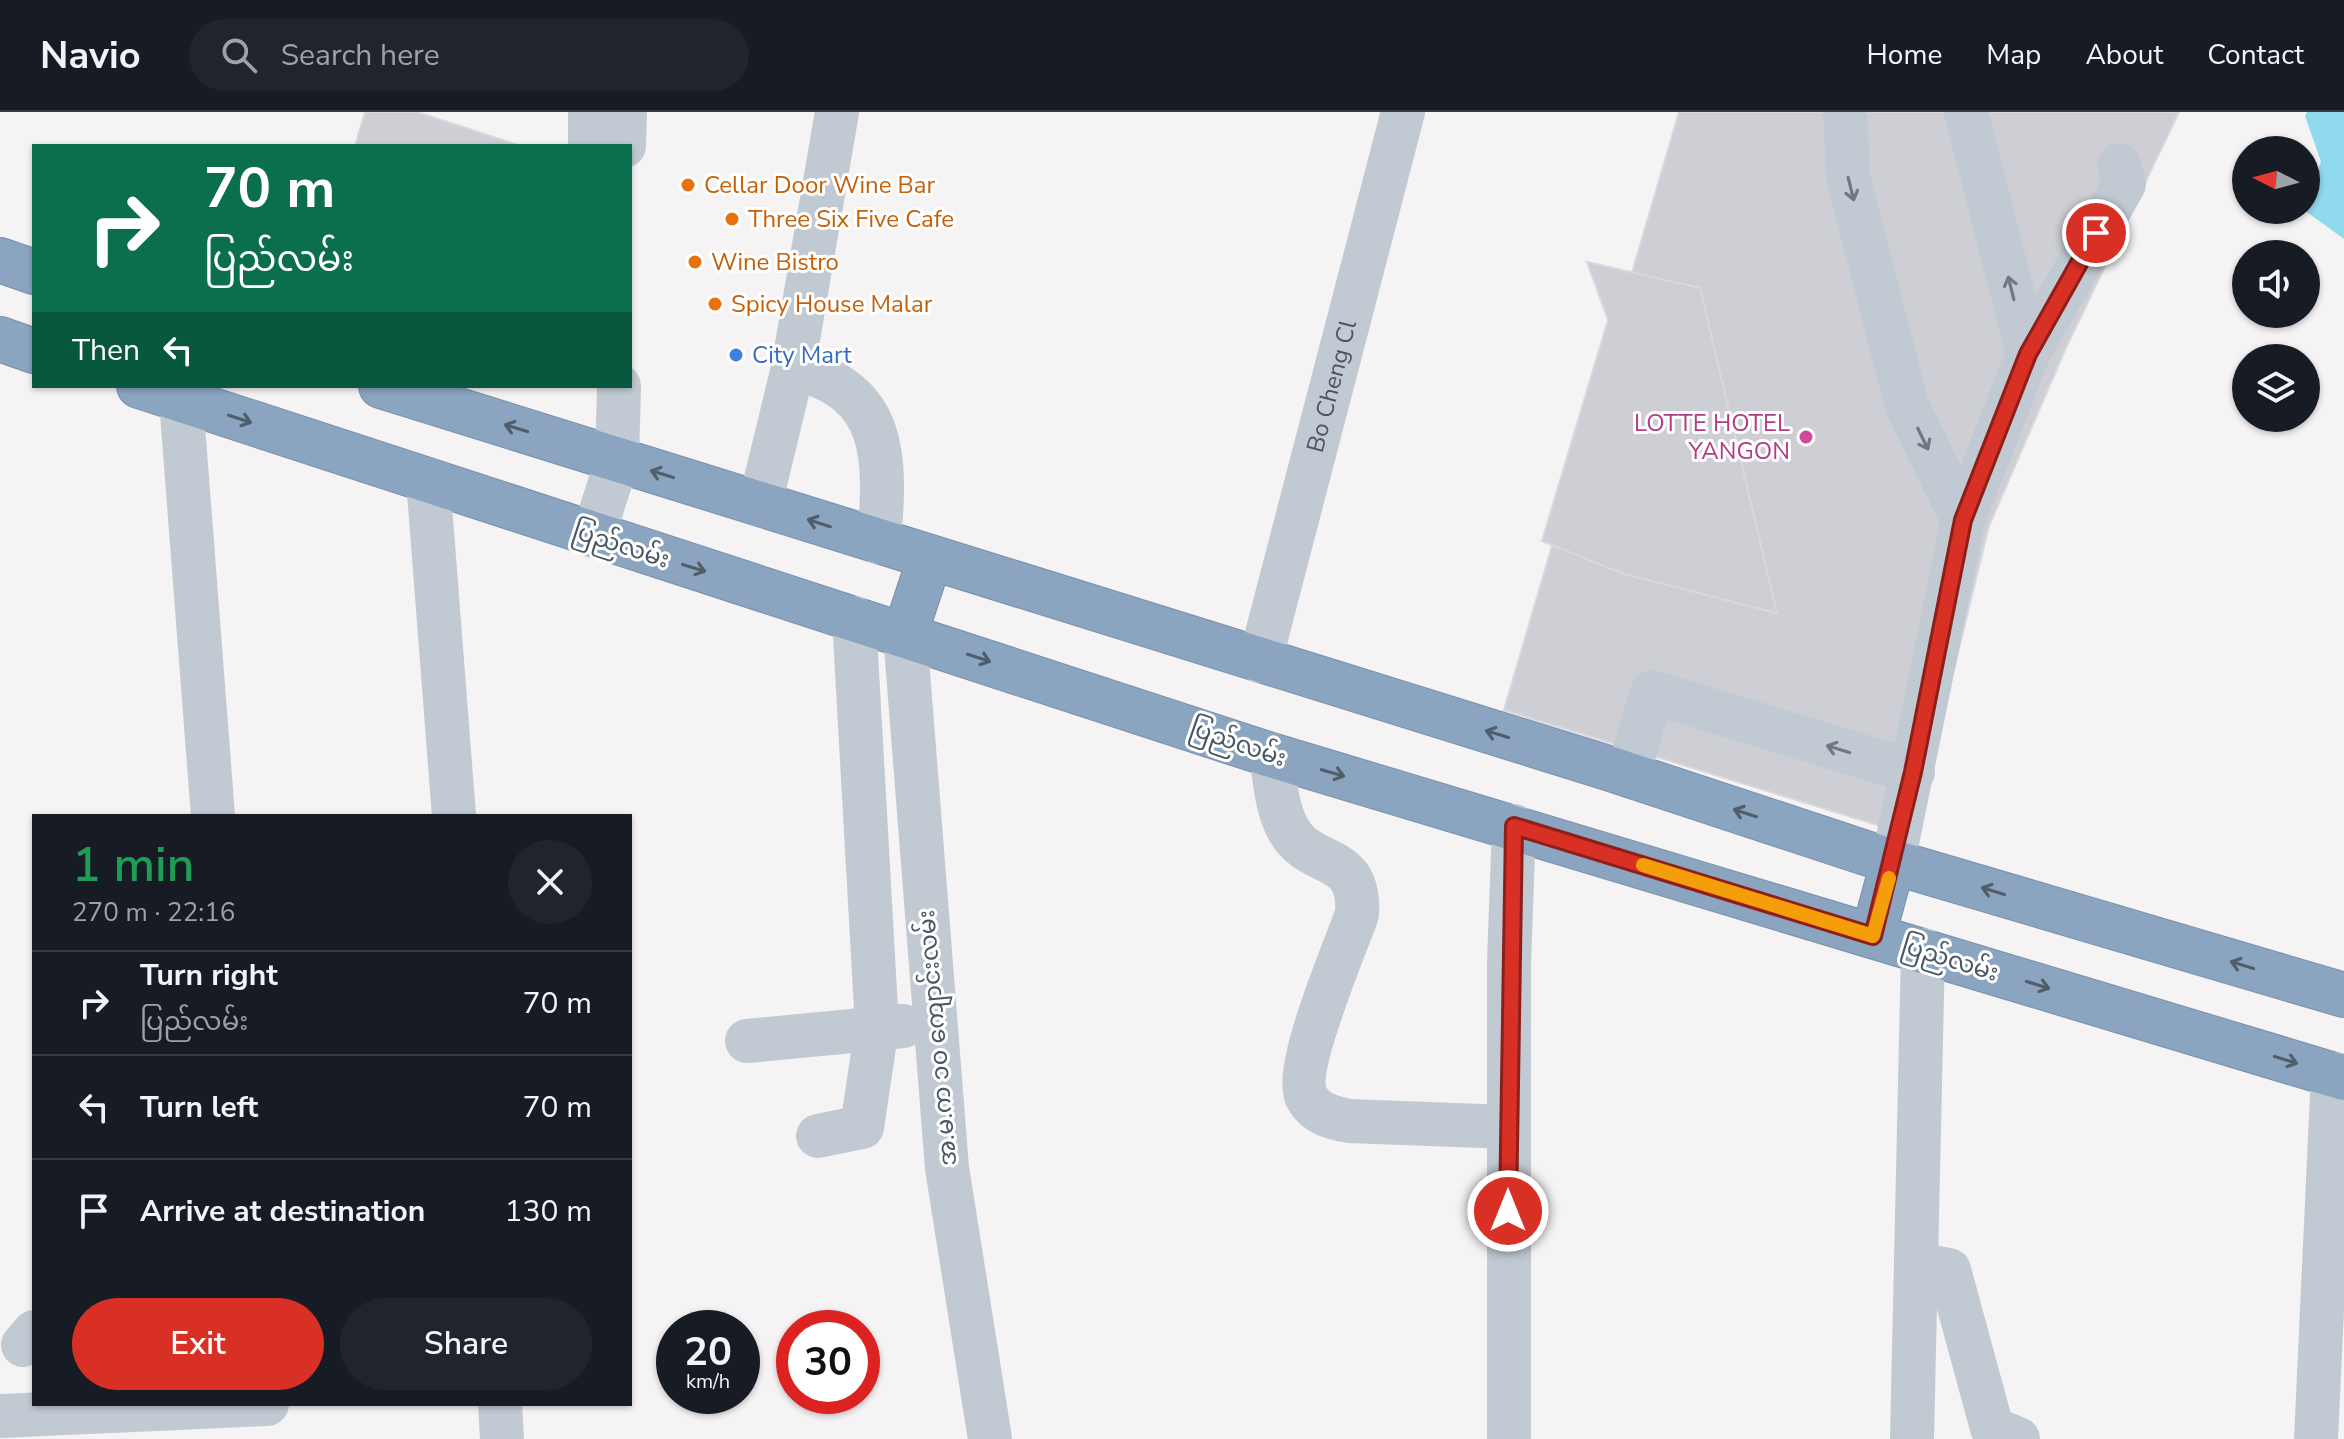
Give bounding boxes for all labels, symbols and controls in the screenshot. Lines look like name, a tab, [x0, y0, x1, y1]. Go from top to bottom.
search box	[189, 19, 749, 91]
text: Navio	[40, 30, 141, 81]
icon: search	[217, 33, 261, 77]
text: Search here	[281, 35, 440, 76]
text: Home	[1867, 36, 1942, 74]
text: Map	[1986, 36, 2041, 74]
text: About	[2085, 36, 2163, 74]
text: Contact	[2207, 36, 2304, 74]
north arrow	[2232, 136, 2320, 224]
map controls	[2232, 136, 2320, 432]
text: 70 m	[204, 150, 335, 227]
place label: Cellar Door Wine Bar	[704, 169, 936, 201]
icon: right	[72, 176, 176, 280]
marker: Cellar Door Wine Bar	[679, 176, 697, 194]
one-way arrow	[1845, 176, 1860, 202]
pin	[2062, 199, 2130, 267]
place label: Three Six Five Cafe	[748, 203, 954, 235]
marker: Three Six Five Cafe	[723, 210, 741, 228]
icon: arrive	[2074, 211, 2118, 255]
text: ပြည်လမ်း	[204, 235, 354, 284]
button: sound	[2232, 240, 2320, 328]
place label: Wine Bistro	[711, 246, 839, 278]
marker: Wine Bistro	[686, 253, 704, 271]
one-way arrow	[2003, 276, 2018, 302]
place label: Spicy House Malar	[731, 288, 933, 320]
marker: Spicy House Malar	[706, 295, 724, 313]
street label: Bo Cheng Cl	[1299, 317, 1364, 456]
icon: left	[156, 328, 200, 372]
text: Then	[72, 330, 140, 371]
place label: City Mart	[752, 339, 852, 371]
button: layers	[2232, 344, 2320, 432]
marker: City Mart	[727, 346, 745, 364]
place label: LOTTE HOTEL YANGON	[1634, 407, 1790, 467]
one-way arrow	[227, 413, 252, 427]
one-way arrow	[503, 420, 529, 435]
one-way arrow	[1916, 426, 1931, 450]
marker: LOTTE HOTEL YANGON	[1797, 428, 1815, 446]
one-way arrow	[649, 466, 675, 481]
street label: ပြည်လမ်း	[568, 514, 673, 579]
one-way arrow	[807, 515, 833, 530]
one-way arrow	[681, 561, 707, 576]
one-way arrow	[966, 651, 992, 666]
street label: ပြည်လမ်း	[1185, 712, 1290, 777]
one-way arrow	[1485, 726, 1511, 741]
one-way arrow	[1826, 741, 1852, 756]
one-way arrow	[1319, 766, 1345, 781]
one-way arrow	[1733, 805, 1758, 819]
text: 1 min	[72, 832, 194, 898]
button: close	[508, 840, 592, 924]
one-way arrow	[1981, 883, 2007, 898]
text: 270 m · 22:16	[72, 895, 235, 930]
street label: အ.မ.က ၁၀ ကျောင်းလမ်း	[910, 908, 967, 1167]
street label: ပြည်လမ်း	[1897, 929, 2002, 992]
text: Turn right	[140, 955, 278, 996]
one-way arrow	[2230, 957, 2256, 972]
one-way arrow	[2024, 978, 2050, 993]
icon: right	[72, 981, 116, 1025]
text: 70 m	[523, 983, 592, 1024]
text: ပြည်လမ်း	[140, 1004, 248, 1039]
one-way arrow	[2273, 1053, 2299, 1068]
icon: left	[72, 1085, 116, 1129]
text: Turn left	[140, 1087, 258, 1128]
text: 70 m	[523, 1087, 592, 1128]
position arrow	[1466, 1169, 1550, 1253]
icon: arrive	[72, 1189, 116, 1233]
text: Arrive at destination	[140, 1191, 425, 1232]
text: 130 m	[505, 1191, 592, 1232]
button: Exit	[72, 1298, 324, 1390]
button: Share	[340, 1298, 592, 1390]
speed limit sign: 30	[776, 1310, 880, 1414]
text: 20	[684, 1325, 732, 1379]
text: km/h	[686, 1368, 730, 1395]

